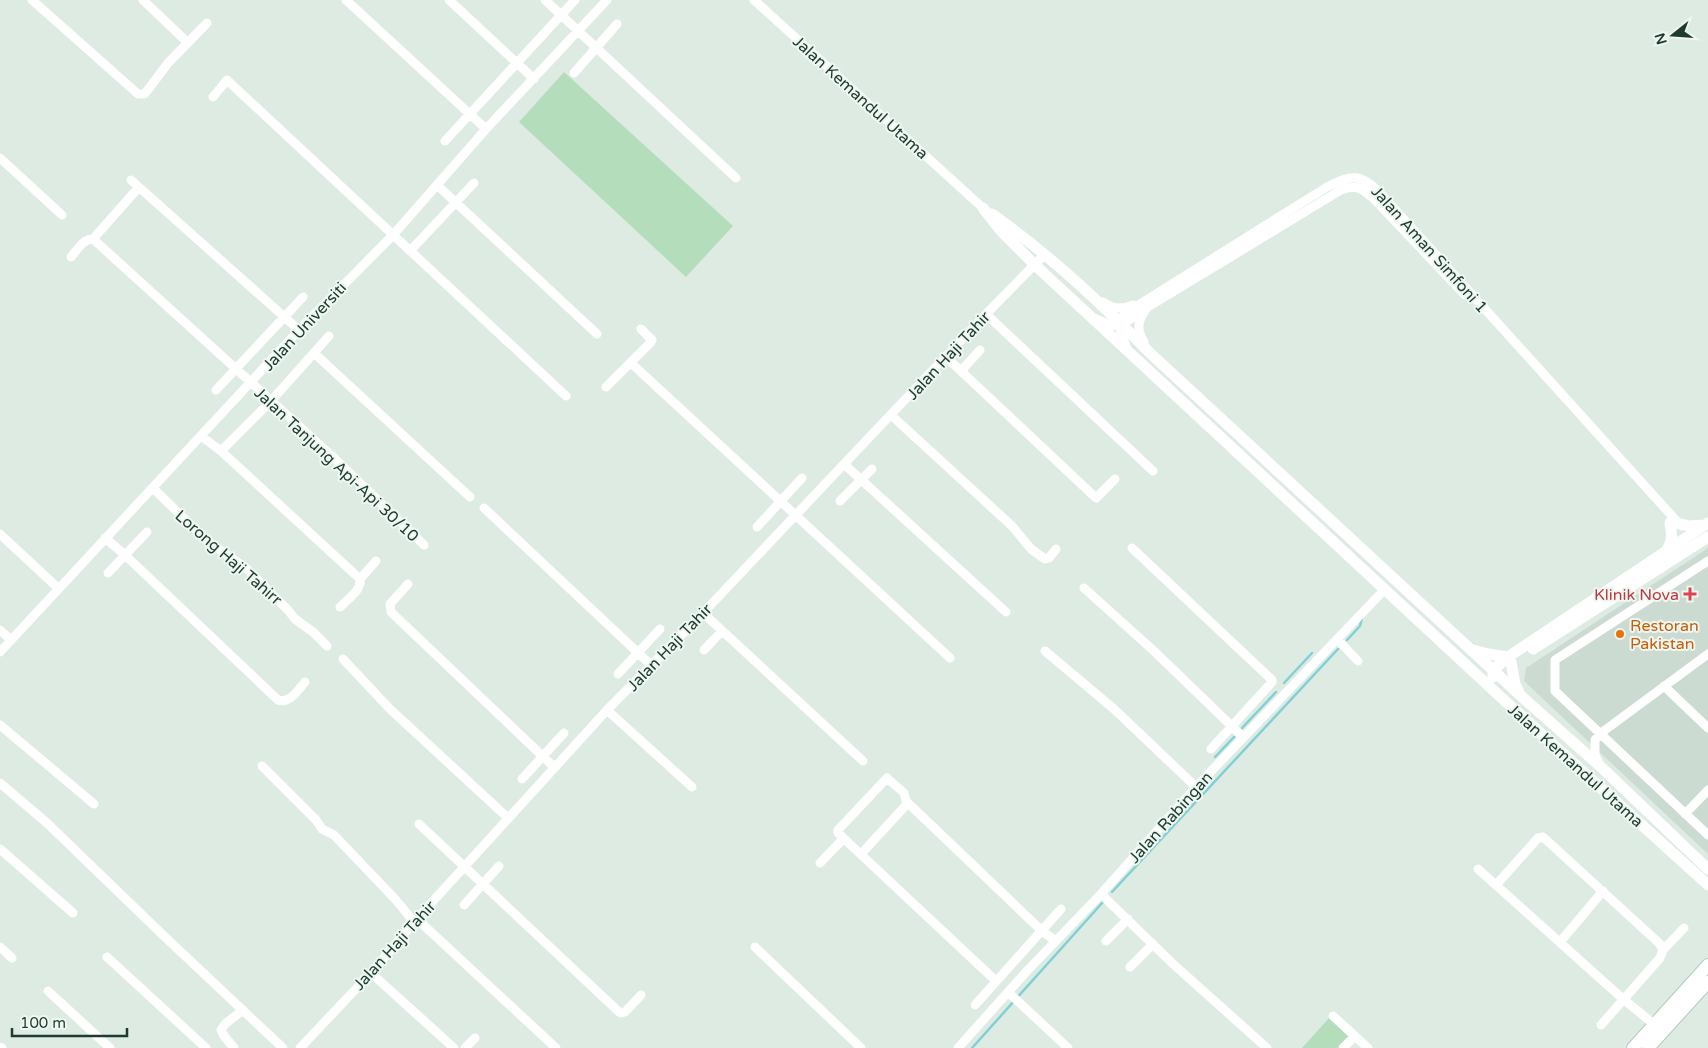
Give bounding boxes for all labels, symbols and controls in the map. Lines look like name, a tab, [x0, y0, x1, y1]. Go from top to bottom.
north arrow	[1648, 10, 1698, 60]
text: N	[1651, 31, 1671, 47]
street label: Jalan Kemandul Utama	[789, 32, 932, 164]
street label: Jalan Aman Simfoni 1	[1367, 182, 1492, 317]
street label: Jalan Universiti	[258, 278, 351, 375]
street label: Jalan Haji Tahir	[903, 307, 995, 404]
street label: Jalan Tanjung Api-Api 30/10	[250, 383, 423, 546]
street label: Lorong Haji Tahirr	[171, 506, 287, 610]
place label: Klinik Nova	[1594, 585, 1679, 605]
marker: Klinik Nova	[1683, 587, 1697, 601]
street label: Jalan Haji Tahir	[623, 599, 717, 696]
place label: Restoran Pakistan	[1630, 616, 1699, 654]
marker: Restoran Pakistan	[1614, 628, 1626, 640]
street label: Jalan Kemandul Utama	[1504, 700, 1647, 832]
street label: Jalan Rabingan	[1124, 768, 1217, 868]
street label: Jalan Haji Tahir	[349, 896, 441, 995]
scale bar	[12, 1006, 128, 1038]
text: 100 m	[20, 1014, 66, 1032]

